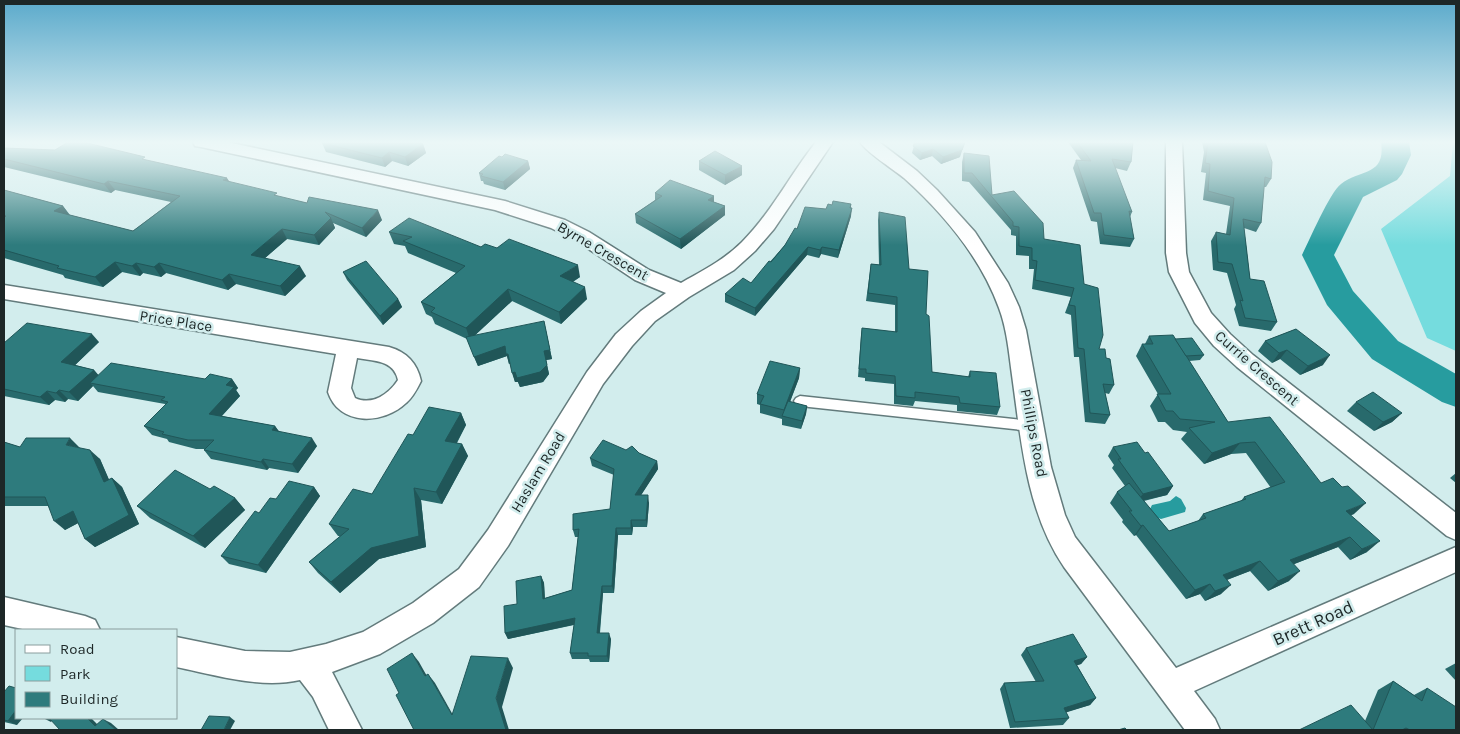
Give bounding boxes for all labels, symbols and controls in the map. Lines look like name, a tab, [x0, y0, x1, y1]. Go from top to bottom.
street label: Byrne Crescent	[554, 218, 652, 285]
street label: Price Place	[138, 306, 214, 336]
street label: Currie Crescent	[1211, 327, 1303, 410]
street label: Phillips Road	[1017, 387, 1051, 479]
street label: Haslam Road	[507, 428, 569, 516]
street label: Brett Road	[1269, 595, 1357, 651]
legend	[15, 629, 178, 719]
text: Road	[60, 640, 95, 658]
text: Park	[60, 665, 90, 683]
text: Building	[60, 690, 118, 708]

